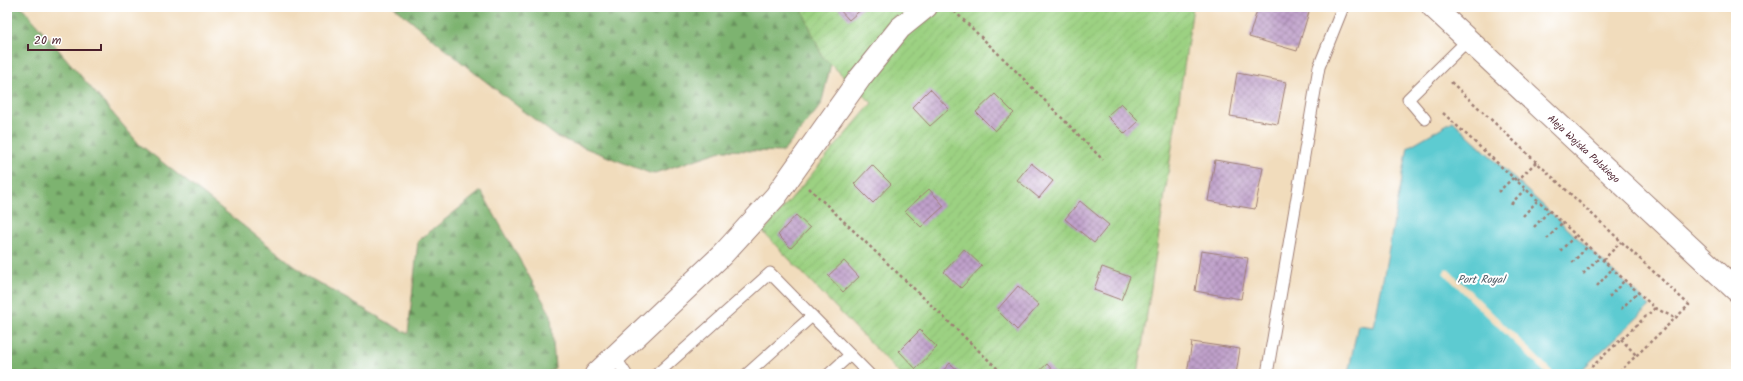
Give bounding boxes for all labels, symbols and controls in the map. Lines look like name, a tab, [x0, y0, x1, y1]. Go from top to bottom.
scale bar	[28, 26, 101, 52]
text: 20 m	[34, 31, 62, 50]
street label: Aleja Wojska Polskiego	[1544, 111, 1624, 187]
water label: Port Royal	[1457, 271, 1507, 289]

